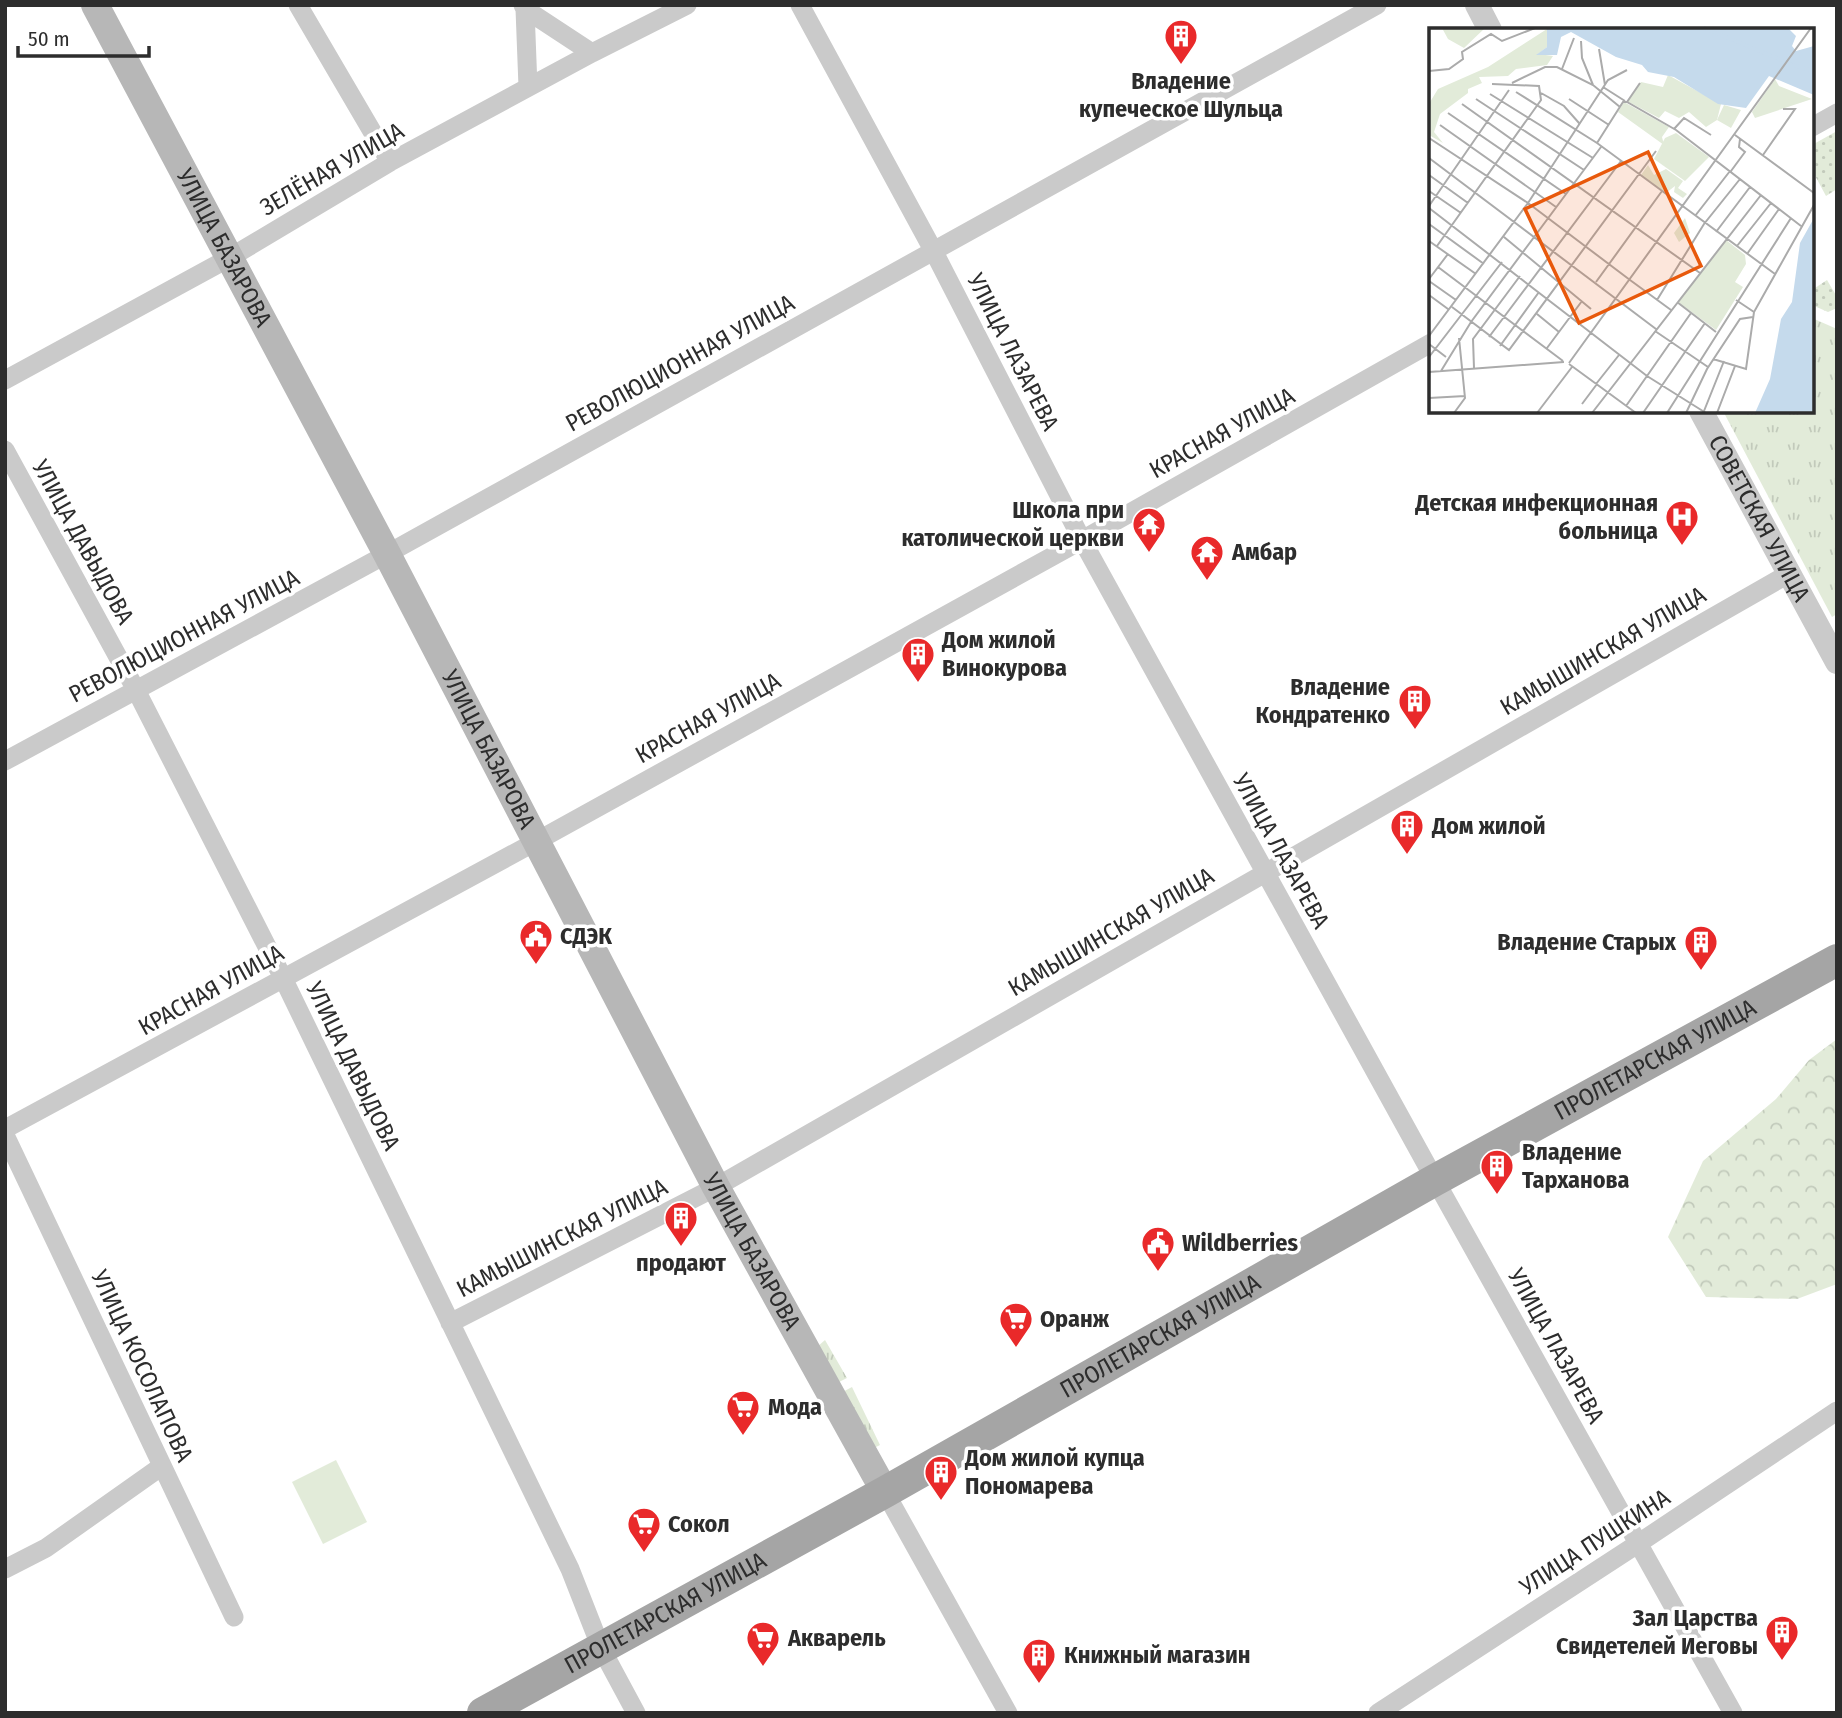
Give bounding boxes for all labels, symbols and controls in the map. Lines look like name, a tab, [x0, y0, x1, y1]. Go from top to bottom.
scale bar	[18, 14, 149, 58]
building icon: Владение купеческое Шульца	[1162, 17, 1200, 66]
text: 50 m	[28, 26, 70, 52]
inset map	[1429, 28, 1814, 413]
place label: Владение купеческое Шульца	[1079, 67, 1283, 123]
street label: ЗЕЛЁНАЯ УЛИЦА	[255, 116, 409, 221]
street label: УЛИЦА БАЗАРОВА	[170, 163, 278, 332]
street label: УЛИЦА ЛАЗАРЕВА	[961, 268, 1065, 436]
street label: РЕВОЛЮЦИОННАЯ УЛИЦА	[561, 288, 799, 437]
street label: КРАСНАЯ УЛИЦА	[1145, 381, 1300, 484]
street label: СОВЕТСКАЯ УЛИЦА	[1703, 430, 1816, 607]
street label: УЛИЦА ДАВЫДОВА	[26, 454, 140, 629]
place label: Детская инфекционная больница	[1414, 489, 1658, 545]
place label: Школа при католической церкви	[901, 496, 1124, 552]
hospital icon: Детская инфекционная больница	[1663, 498, 1701, 547]
temple icon: Школа при католической церкви	[1130, 505, 1168, 554]
temple icon: Амбар	[1188, 533, 1226, 582]
place label: Амбар	[1231, 538, 1297, 566]
street label: РЕВОЛЮЦИОННАЯ УЛИЦА	[64, 563, 304, 709]
street label: КАМЫШИНСКАЯ УЛИЦА	[1495, 581, 1711, 721]
place label: Дом жилой Винокурова	[941, 626, 1067, 682]
building icon: Дом жилой Винокурова	[899, 635, 937, 684]
street label: УЛИЦА БАЗАРОВА	[435, 664, 541, 834]
street label: КРАСНАЯ УЛИЦА	[631, 666, 786, 769]
place label: Владение Кондратенко	[1256, 673, 1390, 729]
building icon: Владение Кондратенко	[1396, 682, 1434, 731]
street label: УЛИЦА ЛАЗАРЕВА	[1226, 768, 1335, 934]
building icon: Дом жилой	[1388, 807, 1426, 856]
place label: Дом жилой	[1431, 812, 1546, 840]
street label: КАМЫШИНСКАЯ УЛИЦА	[1003, 862, 1219, 1002]
public building icon: СДЭК	[517, 917, 555, 966]
place label: СДЭК	[560, 922, 612, 950]
building icon: Владение Старых	[1682, 923, 1720, 972]
place label: Владение Старых	[1497, 928, 1677, 956]
street label: КРАСНАЯ УЛИЦА	[134, 938, 289, 1041]
street label: УЛИЦА ДАВЫДОВА	[300, 976, 406, 1155]
street label: ПРОЛЕТАРСКАЯ УЛИЦА	[1549, 993, 1761, 1126]
place label: Владение Тарханова	[1522, 1138, 1629, 1194]
building icon: Владение Тарханова	[1478, 1147, 1516, 1196]
street label: УЛИЦА БАЗАРОВА	[697, 1168, 807, 1335]
street label: КАМЫШИНСКАЯ УЛИЦА	[452, 1173, 672, 1303]
building icon: продают	[662, 1199, 700, 1248]
public building icon: Wildberries	[1139, 1224, 1177, 1273]
place label: Wildberries	[1182, 1229, 1298, 1257]
place label: продают	[636, 1249, 727, 1277]
street label: УЛИЦА ЛАЗАРЕВА	[1501, 1263, 1610, 1429]
street label: УЛИЦА КОСОЛАПОВА	[85, 1265, 199, 1467]
street label: ПРОЛЕТАРСКАЯ УЛИЦА	[1055, 1268, 1265, 1404]
supermarket icon: Оранж	[997, 1300, 1035, 1349]
place label: Оранж	[1040, 1305, 1110, 1333]
supermarket icon: Мода	[724, 1388, 762, 1437]
place label: Мода	[768, 1393, 822, 1421]
place label: Дом жилой купца Пономарева	[964, 1444, 1145, 1500]
building icon: Дом жилой купца Пономарева	[922, 1453, 960, 1502]
street label: УЛИЦА ПУШКИНА	[1514, 1483, 1676, 1601]
supermarket icon: Сокол	[625, 1505, 663, 1554]
place label: Сокол	[668, 1510, 730, 1538]
street label: ПРОЛЕТАРСКАЯ УЛИЦА	[560, 1546, 771, 1679]
place label: Зал Царства Свидетелей Иеговы	[1556, 1604, 1758, 1660]
building icon: Зал Царства Свидетелей Иеговы	[1763, 1613, 1801, 1662]
supermarket icon: Акварель	[744, 1619, 782, 1668]
place label: Акварель	[787, 1624, 886, 1652]
building icon: Книжный магазин	[1020, 1636, 1058, 1685]
place label: Книжный магазин	[1064, 1641, 1251, 1669]

